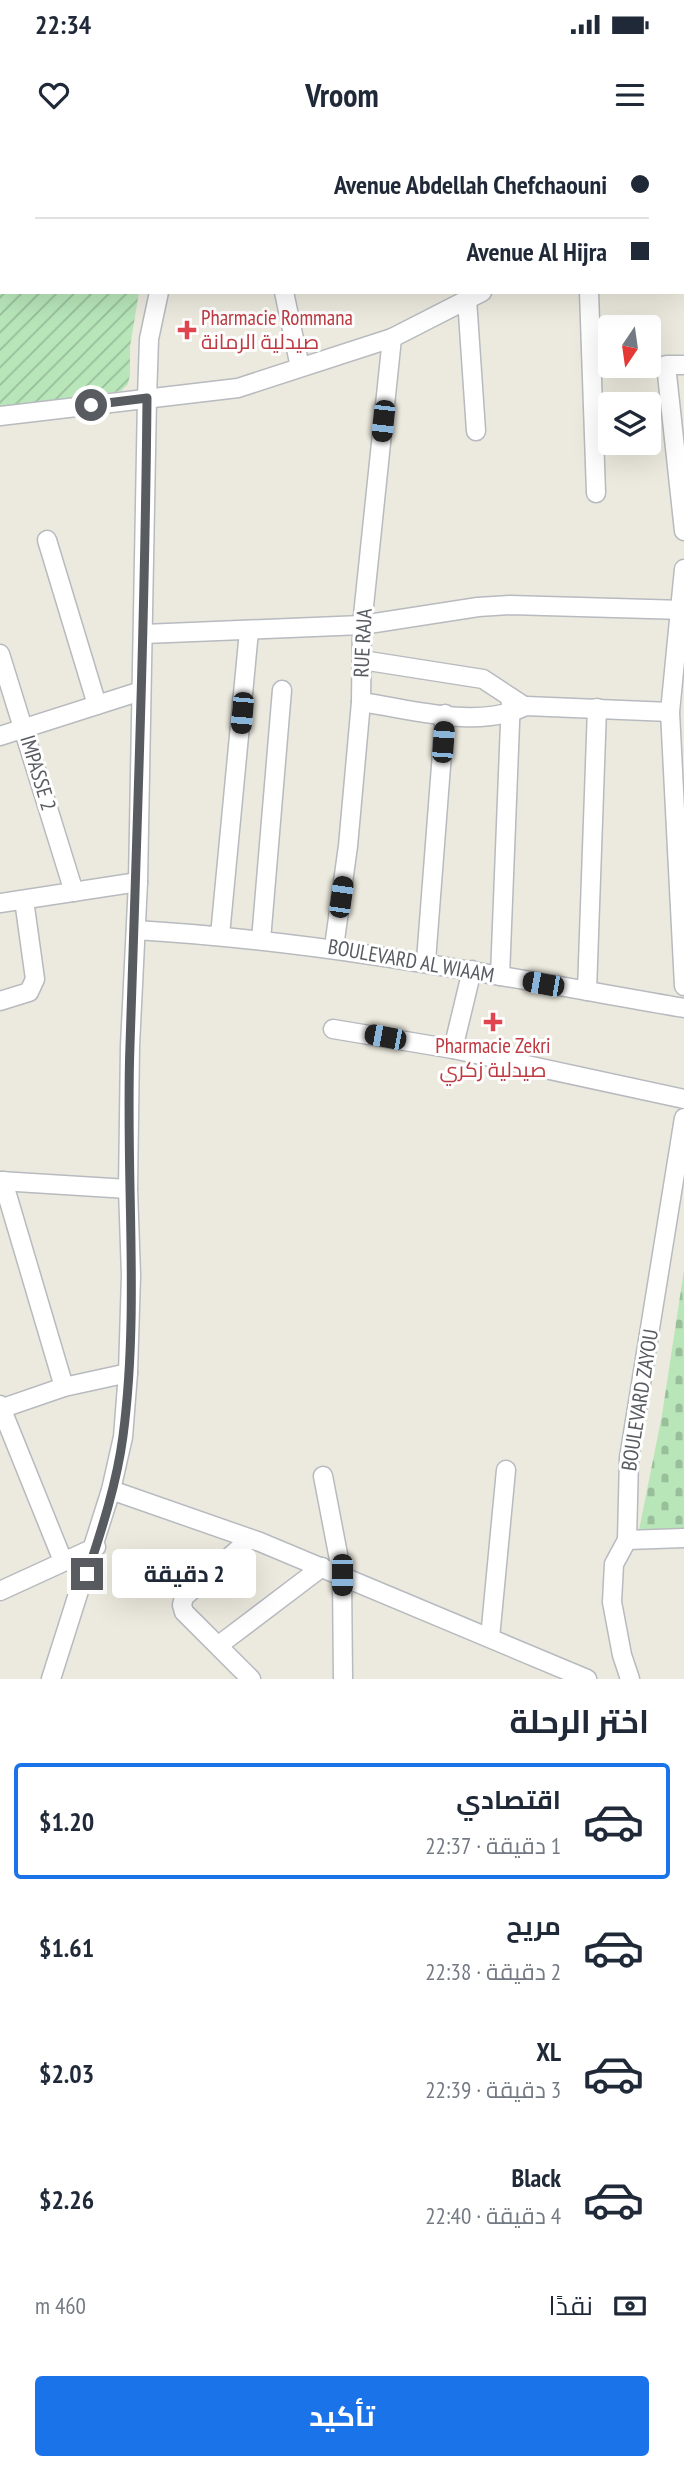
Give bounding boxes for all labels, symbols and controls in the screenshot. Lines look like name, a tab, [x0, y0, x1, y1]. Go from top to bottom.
text: 22:34	[35, 8, 91, 41]
text: Vroom	[305, 74, 379, 116]
icon: heart	[35, 76, 73, 114]
icon: menu	[611, 76, 649, 114]
text: Avenue Abdellah Chefchaouni	[334, 168, 607, 201]
text: Avenue Al Hijra	[466, 235, 607, 268]
place label: Pharmacie Rommana صيدلية الرمانة	[201, 304, 353, 355]
north arrow	[598, 315, 662, 378]
map controls	[598, 315, 661, 455]
marker: Pharmacie Rommana صيدلية الرمانة	[179, 322, 195, 338]
route start	[75, 389, 107, 421]
button: layers	[598, 392, 661, 455]
car	[371, 399, 396, 443]
street label: RUE RAJA	[347, 608, 378, 678]
car	[230, 691, 255, 735]
car	[432, 720, 455, 764]
street label: IMPASSE 2	[14, 732, 63, 814]
car	[328, 875, 355, 919]
street label: BOULEVARD AL WIAAM	[326, 933, 496, 988]
car	[521, 970, 566, 998]
marker: Pharmacie Zekri صيدلية زكري	[485, 1014, 501, 1030]
car	[363, 1023, 408, 1051]
place label: Pharmacie Zekri صيدلية زكري	[435, 1032, 551, 1086]
street label: BOULEVARD ZAYOU	[615, 1327, 664, 1473]
callout: 2 دقيقة	[112, 1550, 255, 1598]
car	[332, 1554, 353, 1596]
route end	[71, 1558, 103, 1590]
text: 2 دقيقة	[144, 1559, 224, 1588]
text: اختر الرحلة	[509, 1700, 649, 1742]
text: اقتصادي	[456, 1783, 561, 1816]
icon: car	[582, 1790, 645, 1853]
text: $1.20	[39, 1805, 94, 1838]
text: 1 دقيقة · 22:37	[425, 1831, 561, 1860]
text: مريح	[506, 1909, 561, 1942]
icon: car	[582, 1916, 645, 1979]
text: $1.61	[39, 1931, 94, 1964]
text: 2 دقيقة · 22:38	[425, 1957, 561, 1986]
text: XL	[536, 2035, 561, 2068]
icon: car	[582, 2042, 645, 2105]
text: $2.03	[39, 2057, 94, 2090]
text: 3 دقيقة · 22:39	[425, 2075, 561, 2104]
text: Black	[511, 2161, 561, 2194]
icon: car	[582, 2168, 645, 2231]
text: $2.26	[39, 2183, 94, 2216]
text: 4 دقيقة · 22:40	[425, 2201, 561, 2230]
icon: cash	[611, 2287, 649, 2325]
text: نقدًا	[549, 2289, 593, 2322]
text: 460 m	[35, 2291, 86, 2320]
button: تأكيد	[35, 2376, 649, 2456]

